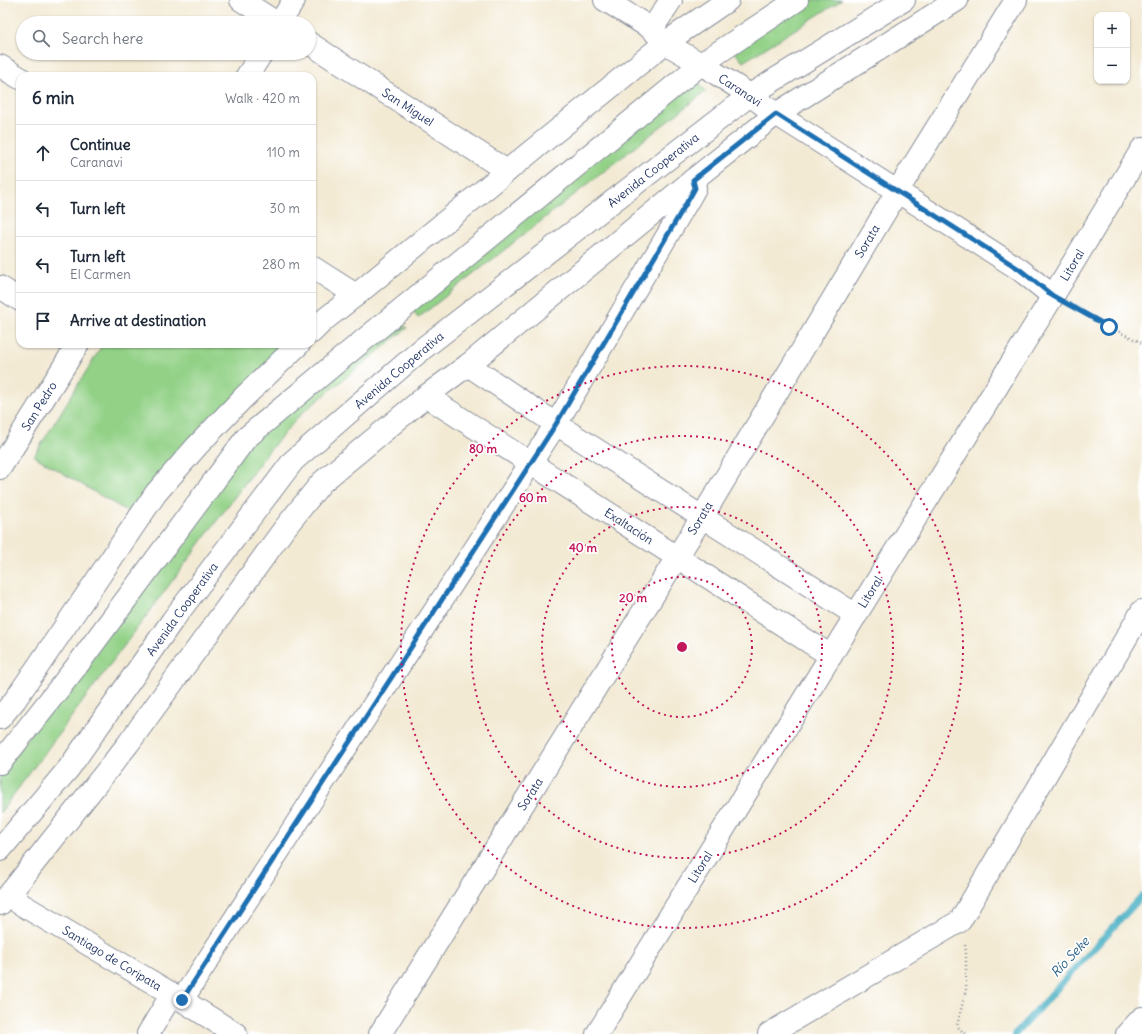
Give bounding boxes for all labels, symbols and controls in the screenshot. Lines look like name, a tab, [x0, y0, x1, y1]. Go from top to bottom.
map controls	[1094, 12, 1130, 84]
button: +	[1094, 12, 1130, 48]
search box	[16, 16, 316, 60]
icon: search	[30, 27, 52, 49]
text: Search here	[62, 29, 143, 48]
button: −	[1094, 48, 1130, 84]
street label: Caranavi	[716, 70, 764, 110]
street label: San Miguel	[379, 85, 437, 129]
text: 6 min	[32, 87, 74, 109]
text: Walk · 420 m	[225, 90, 300, 107]
street label: Avenida Cooperativa	[604, 130, 702, 210]
text: Continue	[70, 135, 131, 154]
icon: ahead	[32, 142, 54, 164]
text: 110 m	[267, 144, 300, 161]
text: Caranavi	[70, 154, 123, 171]
icon: left	[32, 198, 54, 220]
text: Turn left	[70, 199, 125, 218]
text: 30 m	[270, 200, 300, 217]
street label: Sorata	[851, 222, 883, 260]
street label: Litoral	[1057, 246, 1087, 284]
text: Turn left	[70, 247, 125, 266]
icon: left	[32, 254, 54, 276]
text: 280 m	[262, 256, 300, 273]
text: El Carmen	[70, 266, 131, 283]
icon: arrive	[32, 310, 54, 332]
text: Arrive at destination	[70, 311, 206, 330]
route start	[1100, 318, 1118, 336]
street label: Avenida Cooperativa	[351, 328, 447, 412]
street label: San Pedro	[18, 378, 60, 433]
text: 80 m	[469, 441, 498, 456]
text: 60 m	[519, 490, 548, 505]
street label: Sorata	[684, 499, 716, 537]
street label: Exaltación	[602, 505, 656, 547]
text: 40 m	[569, 540, 598, 555]
street label: Avenida Cooperativa	[143, 559, 221, 659]
street label: Litoral	[855, 573, 885, 611]
text: 20 m	[619, 590, 647, 605]
centre of rings	[675, 640, 689, 654]
street label: Sorata	[514, 775, 546, 813]
street label: Litoral	[685, 848, 715, 886]
street label: Santiago de Coripata	[60, 922, 165, 994]
water label: Río Seke	[1047, 932, 1094, 981]
route end	[173, 991, 191, 1009]

